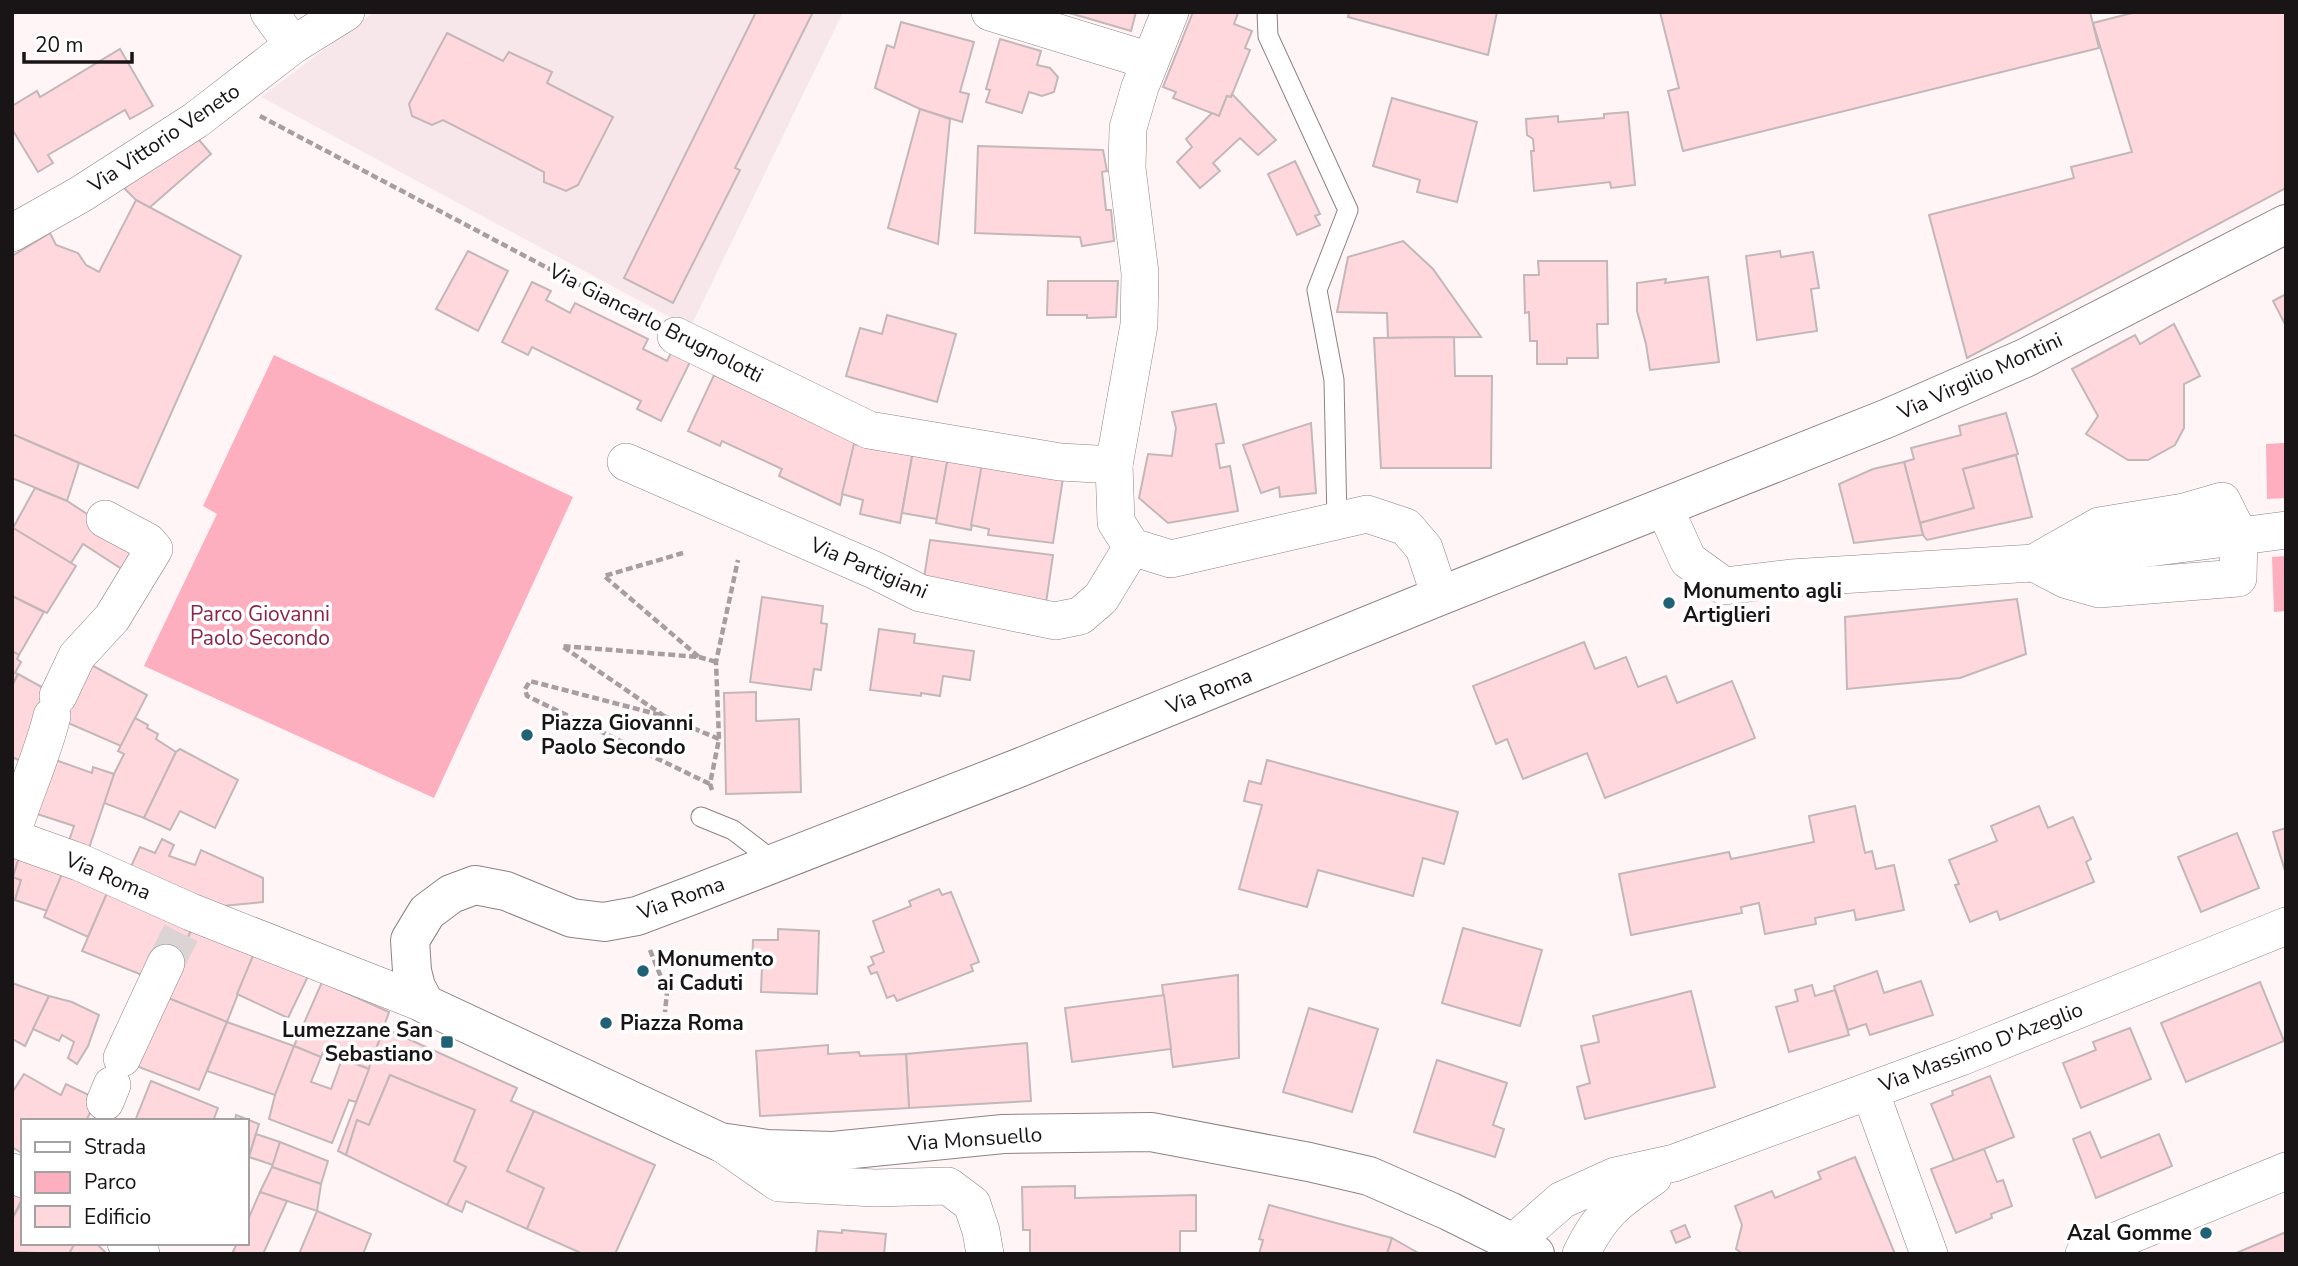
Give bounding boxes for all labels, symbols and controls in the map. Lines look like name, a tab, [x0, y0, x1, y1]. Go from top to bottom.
scale bar	[24, 21, 133, 65]
text: 20 m	[35, 31, 84, 59]
street label: Via Vittorio Veneto	[82, 77, 245, 200]
street label: Via Giancarlo Brugnolotti	[543, 256, 768, 389]
street label: Via Virgilio Montini	[1892, 326, 2067, 427]
street label: Via Partigiani	[805, 530, 932, 605]
place label: Monumento agli Artiglieri	[1683, 577, 1842, 629]
marker: Monumento agli Artiglieri	[1661, 595, 1677, 611]
park label: Parco Giovanni Paolo Secondo	[190, 600, 330, 652]
street label: Via Roma	[1161, 661, 1256, 721]
place label: Piazza Giovanni Paolo Secondo	[541, 709, 693, 761]
marker: Piazza Giovanni Paolo Secondo	[519, 727, 535, 743]
street label: Via Roma	[60, 845, 155, 907]
street label: Via Roma	[633, 869, 728, 927]
place label: Monumento ai Caduti	[657, 945, 774, 997]
marker: Monumento ai Caduti	[635, 963, 651, 979]
street label: Via Massimo D'Azeglio	[1874, 995, 2087, 1099]
place label: Piazza Roma	[620, 1009, 744, 1037]
marker: Piazza Roma	[598, 1015, 614, 1031]
place label: Lumezzane San Sebastiano	[282, 1016, 433, 1068]
marker: Lumezzane San Sebastiano	[439, 1034, 455, 1050]
legend	[21, 1119, 248, 1245]
street label: Via Monsuello	[906, 1120, 1043, 1158]
text: Strada	[84, 1133, 146, 1161]
text: Parco	[84, 1168, 137, 1196]
text: Edificio	[84, 1203, 151, 1231]
place label: Azal Gomme	[2067, 1219, 2192, 1247]
marker: Azal Gomme	[2198, 1225, 2214, 1241]

